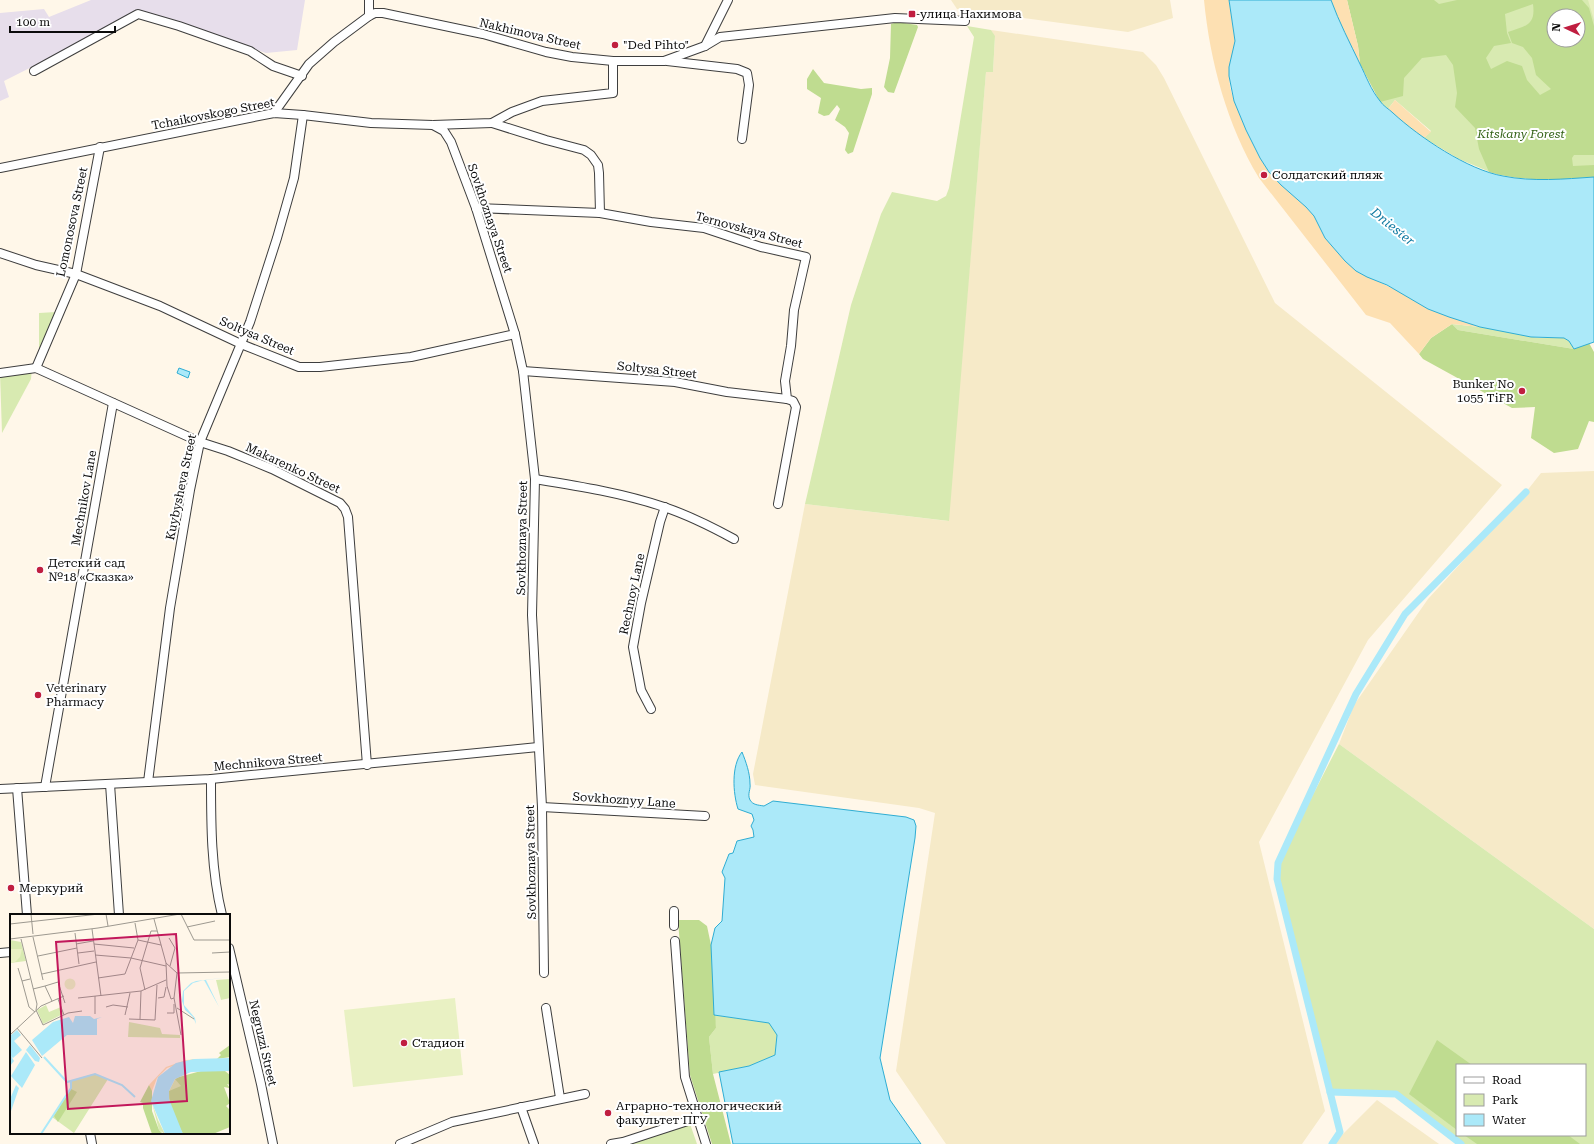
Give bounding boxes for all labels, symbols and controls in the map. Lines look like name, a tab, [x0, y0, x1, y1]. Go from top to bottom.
place label: улица Нахимова	[920, 7, 1022, 21]
scale bar	[10, 8, 115, 34]
north arrow	[1546, 8, 1586, 48]
marker: улица Нахимова	[907, 9, 917, 19]
text: 100 m	[16, 15, 50, 29]
street label: Nakhimova Street	[478, 16, 583, 53]
text: N	[1550, 22, 1563, 32]
place label: "Ded Pihto"	[623, 38, 689, 52]
marker: "Ded Pihto"	[610, 40, 620, 50]
street label: Tchaikovskogo Street	[150, 95, 276, 133]
park label: Kitskany Forest	[1476, 127, 1565, 141]
street label: Sovkhoznaya Street	[465, 162, 515, 275]
street label: Lomonosova Street	[54, 165, 91, 278]
place label: Солдатский пляж	[1272, 168, 1383, 182]
marker: Солдатский пляж	[1259, 170, 1269, 180]
water label: Dniester	[1367, 204, 1418, 249]
street label: Ternovskaya Street	[694, 209, 805, 251]
street label: Soltysa Street	[217, 314, 297, 358]
street label: Soltysa Street	[617, 359, 698, 381]
place label: Bunker No 1055 TiFR	[1452, 377, 1515, 405]
marker: Bunker No 1055 TiFR	[1517, 386, 1527, 396]
street label: Kuybysheva Street	[163, 432, 199, 541]
street label: Makarenko Street	[244, 440, 343, 496]
street label: Mechnikov Lane	[69, 449, 99, 547]
street label: Sovkhoznaya Street	[514, 480, 530, 595]
street label: Rechnoy Lane	[617, 552, 648, 636]
place label: Детский сад №18 «Сказка»	[48, 556, 134, 584]
marker: Детский сад №18 «Сказка»	[35, 565, 45, 575]
place label: Veterinary Pharmacy	[46, 681, 107, 709]
marker: Veterinary Pharmacy	[33, 690, 43, 700]
street label: Mechnikova Street	[213, 750, 323, 774]
street label: Sovkhoznyy Lane	[572, 789, 676, 811]
street label: Sovkhoznaya Street	[523, 804, 539, 919]
place label: Меркурий	[19, 881, 83, 895]
marker: Меркурий	[6, 883, 16, 893]
inset map	[10, 914, 230, 1134]
street label: Negruzzi Street	[246, 999, 280, 1088]
place label: Стадион	[412, 1036, 465, 1050]
marker: Стадион	[399, 1038, 409, 1048]
legend	[1456, 1064, 1586, 1136]
text: Road	[1492, 1073, 1522, 1087]
text: Park	[1492, 1093, 1519, 1107]
place label: Аграрно-технологический факультет ПГУ	[616, 1099, 782, 1127]
marker: Аграрно-технологический факультет ПГУ	[603, 1108, 613, 1118]
text: Water	[1492, 1113, 1526, 1127]

